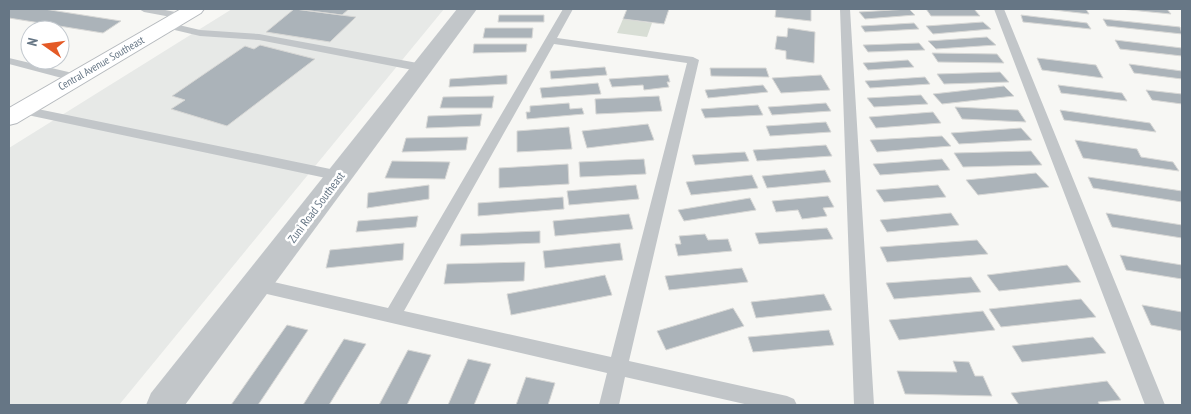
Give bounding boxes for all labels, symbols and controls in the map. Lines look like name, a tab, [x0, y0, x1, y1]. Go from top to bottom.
north arrow	[20, 20, 70, 70]
street label: Central Avenue Southeast	[55, 33, 147, 93]
text: N	[23, 36, 42, 48]
street label: Zuni Road Southeast	[284, 168, 348, 245]

